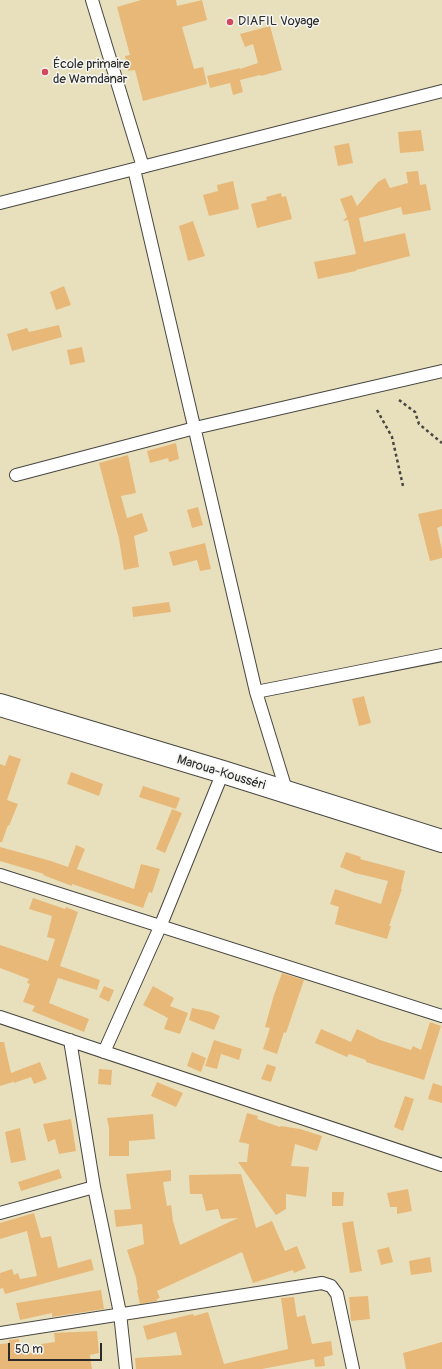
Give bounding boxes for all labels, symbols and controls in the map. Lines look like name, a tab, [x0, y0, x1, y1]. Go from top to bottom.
place label: DIAFIL Voyage	[238, 14, 319, 30]
marker: DIAFIL Voyage	[225, 17, 235, 27]
place label: École primaire de Wamdanar	[53, 57, 130, 88]
marker: École primaire de Wamdanar	[40, 67, 50, 77]
street label: Maroua-Kousséri	[175, 752, 267, 794]
scale bar	[10, 1335, 104, 1361]
text: 50 m	[15, 1342, 43, 1357]

